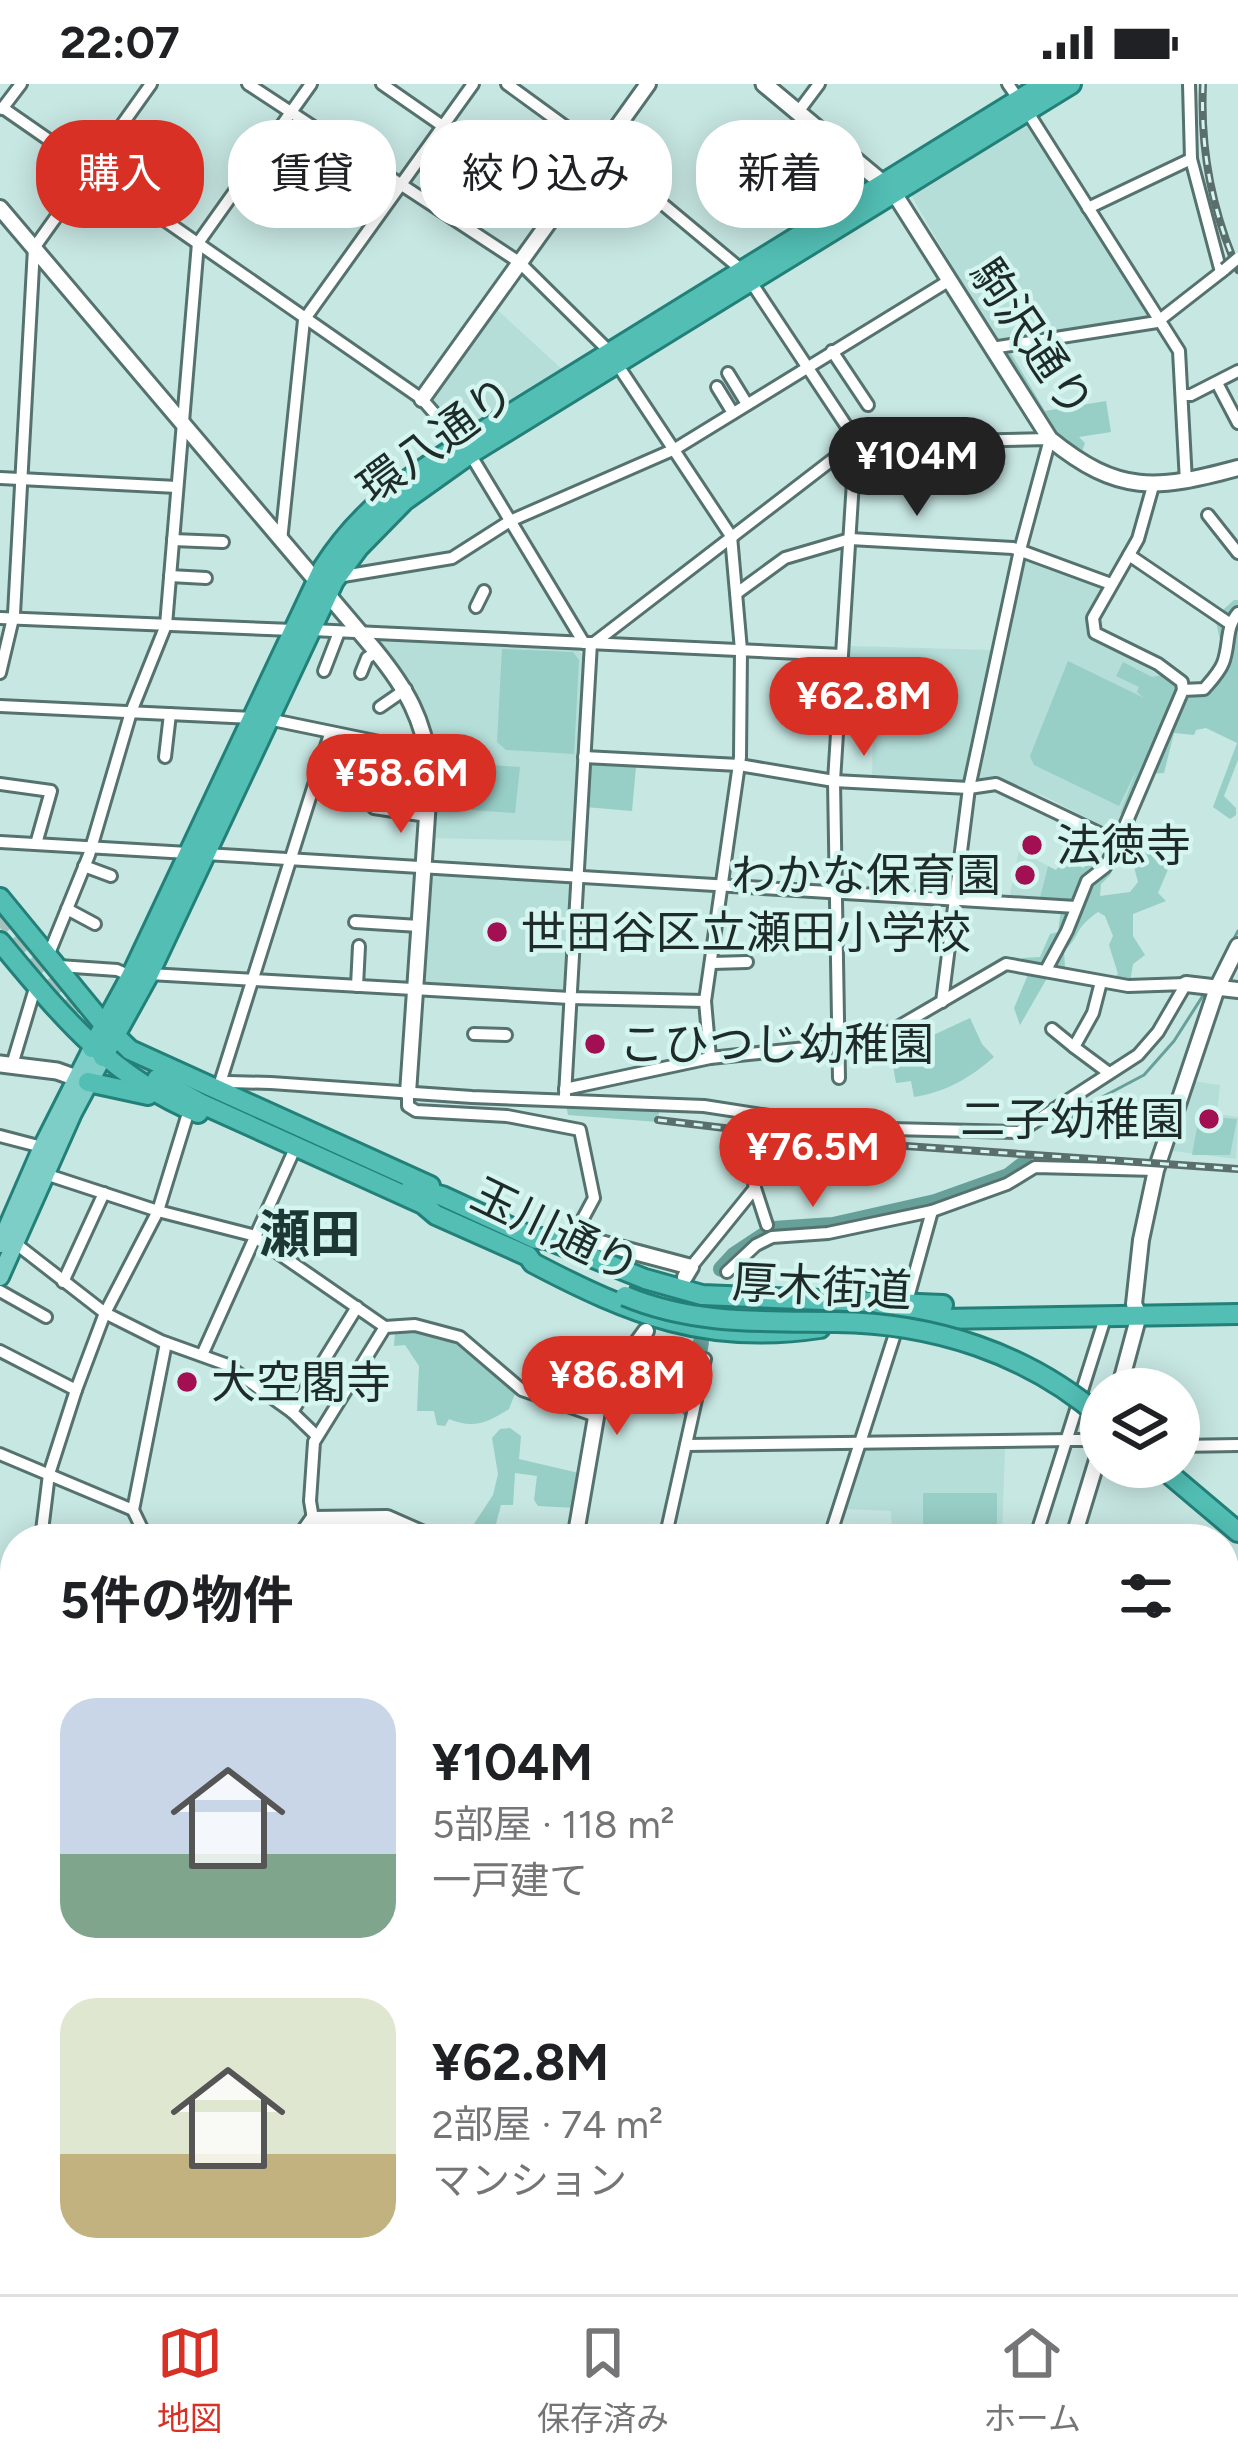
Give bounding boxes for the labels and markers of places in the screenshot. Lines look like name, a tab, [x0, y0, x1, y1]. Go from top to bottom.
pin: ¥104M	[833, 417, 1001, 519]
pin: ¥62.8M	[766, 657, 962, 759]
pin: ¥58.6M	[303, 734, 499, 836]
place label: 法徳寺	[1056, 818, 1191, 872]
marker: 法徳寺	[1019, 832, 1045, 858]
place label: わかな保育園	[731, 848, 1001, 902]
marker: わかな保育園	[1012, 862, 1038, 888]
place label: 世田谷区立瀬田小学校	[521, 905, 971, 959]
marker: 世田谷区立瀬田小学校	[484, 919, 510, 945]
place label: こひつじ幼稚園	[619, 1017, 934, 1071]
marker: こひつじ幼稚園	[582, 1031, 608, 1057]
place label: 二子幼稚園	[960, 1092, 1185, 1146]
marker: 二子幼稚園	[1196, 1106, 1222, 1132]
pin: ¥76.5M	[715, 1108, 911, 1210]
pin: ¥86.8M	[519, 1336, 715, 1438]
place label: 大空閣寺	[211, 1355, 391, 1409]
marker: 大空閣寺	[174, 1369, 200, 1395]

